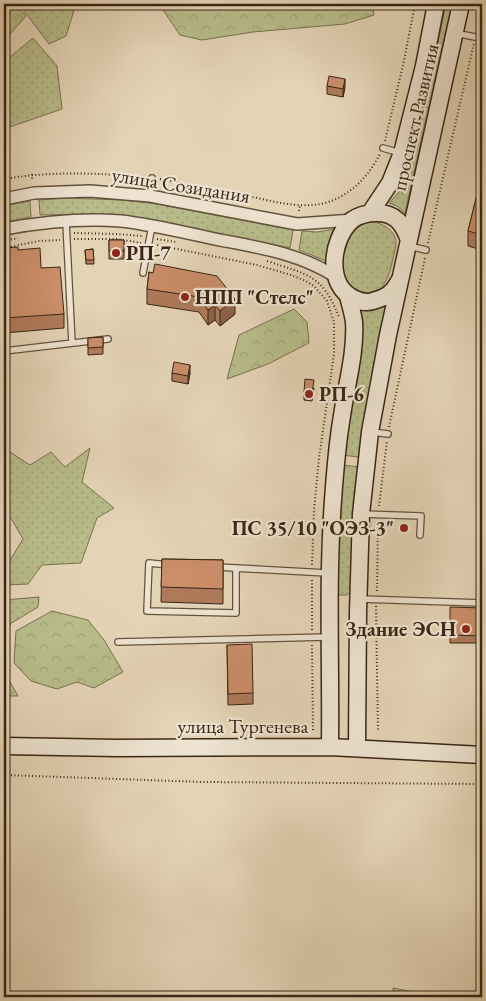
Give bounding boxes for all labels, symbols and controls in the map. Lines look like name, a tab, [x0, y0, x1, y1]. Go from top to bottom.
street label: проспект Развития	[385, 41, 445, 193]
street label: улица Созидания	[110, 161, 252, 209]
place label: РП-7	[126, 240, 171, 266]
marker: РП-7	[110, 247, 122, 259]
place label: НПП "Стелс"	[195, 284, 314, 310]
marker: НПП "Стелс"	[179, 291, 191, 303]
place label: РП-6	[319, 381, 364, 407]
marker: РП-6	[303, 388, 315, 400]
place label: ПС 35/10 "ОЭЗ-3"	[232, 515, 394, 541]
marker: ПС 35/10 "ОЭЗ-3"	[398, 522, 410, 534]
place label: Здание ЭСН	[345, 616, 456, 642]
marker: Здание ЭСН	[460, 623, 472, 635]
street label: улица Тургенева	[178, 713, 308, 739]

